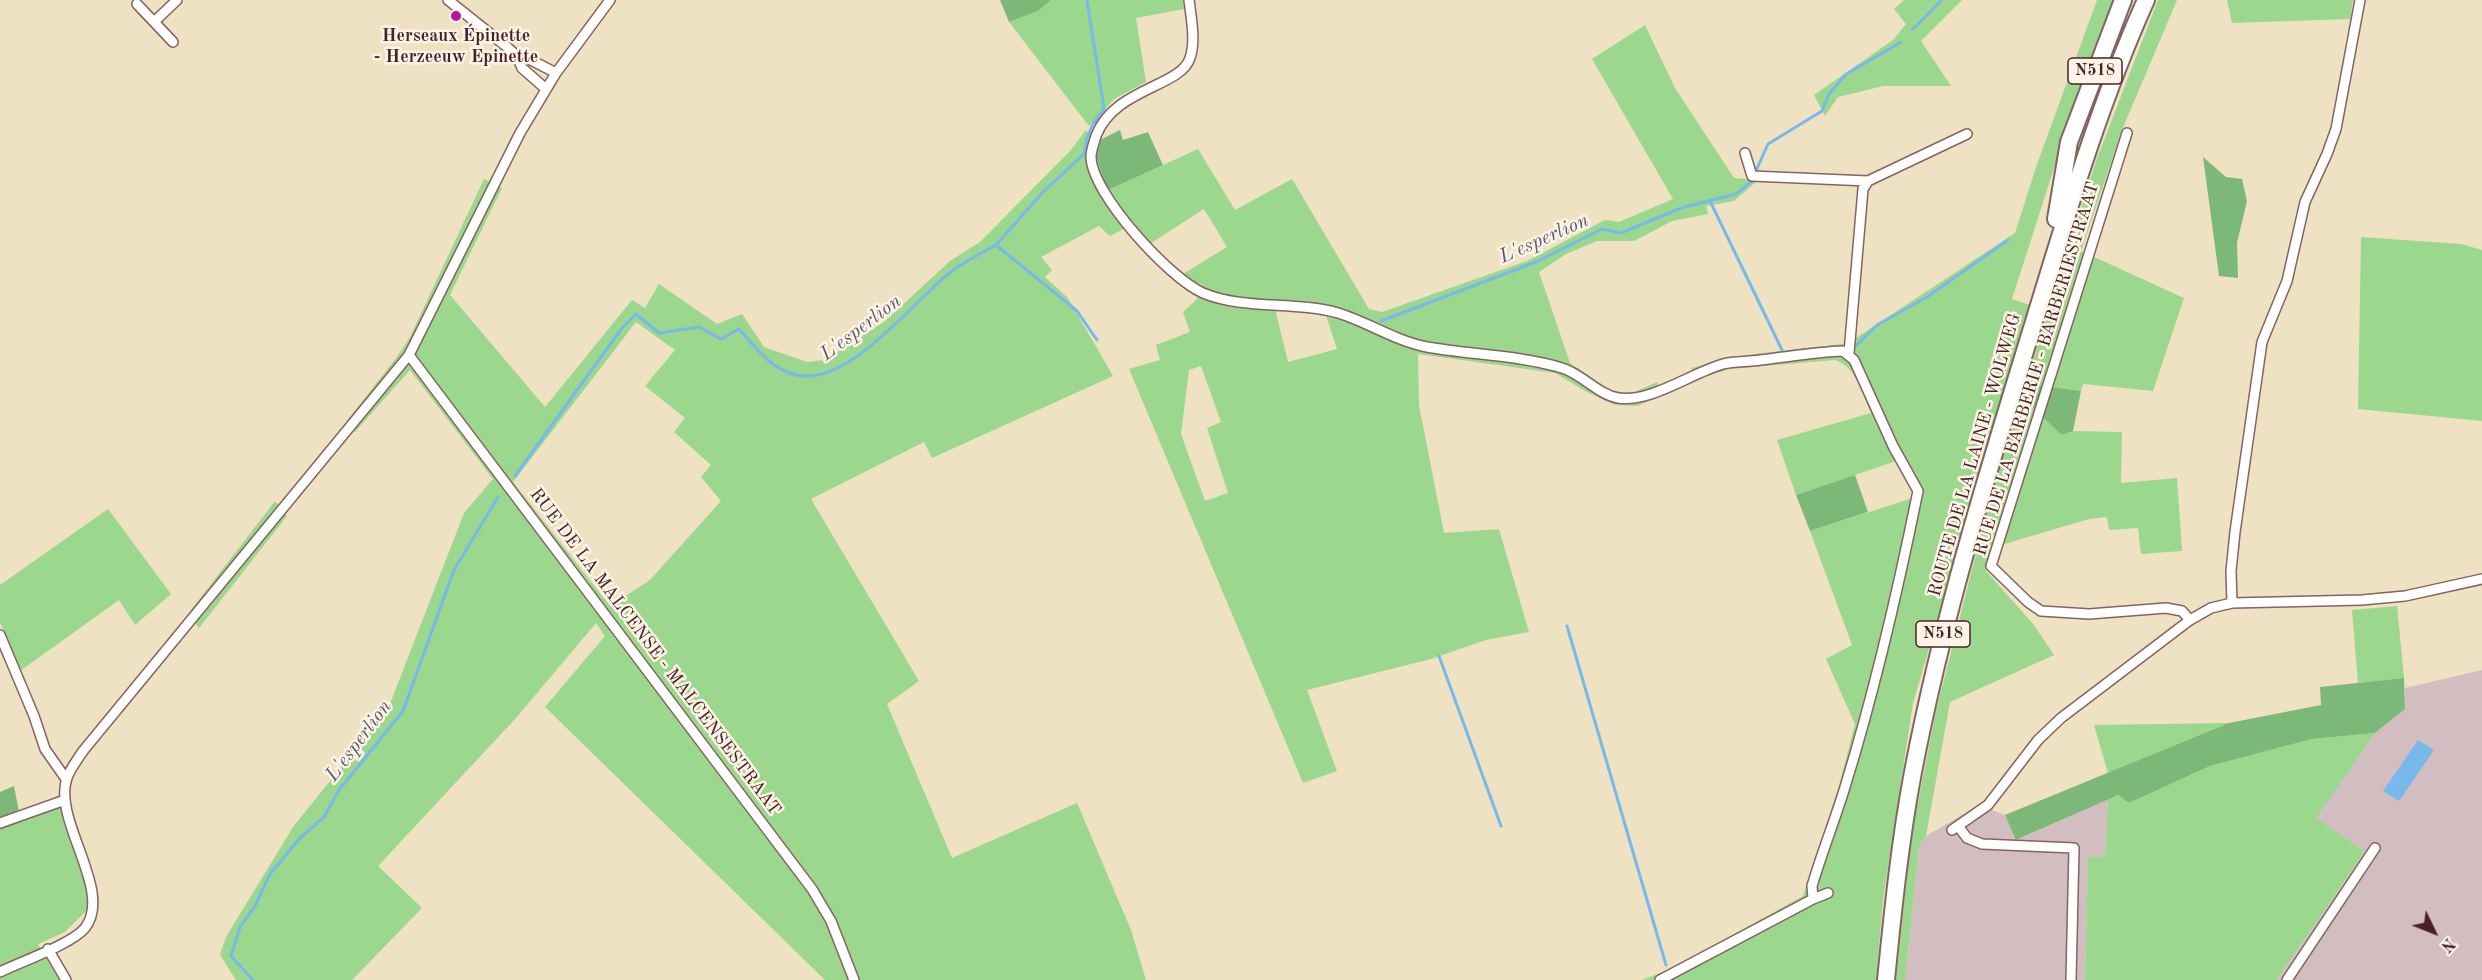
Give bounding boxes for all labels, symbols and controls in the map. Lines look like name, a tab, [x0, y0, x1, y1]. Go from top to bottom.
marker: Herseaux Épinette - Herzeeuw Epinette	[449, 9, 463, 23]
place label: Herseaux Épinette - Herzeeuw Epinette	[374, 25, 538, 68]
road number: N518	[2068, 58, 2122, 84]
street label: RUE DE LA BARBERIE - BARBERIESTRAAT	[1970, 180, 2104, 558]
water label: L'esperlion	[1495, 209, 1593, 269]
water label: L'esperlion	[816, 290, 906, 366]
street label: ROUTE DE LA LAINE - WOLWEG	[1924, 311, 2026, 599]
street label: RUE DE LA MALCENSE - MALCENSESTRAAT	[525, 484, 785, 820]
road number: N518	[1916, 621, 1970, 647]
water label: L'esperlion	[321, 696, 397, 786]
north arrow	[2404, 902, 2464, 962]
text: N	[2437, 934, 2457, 954]

